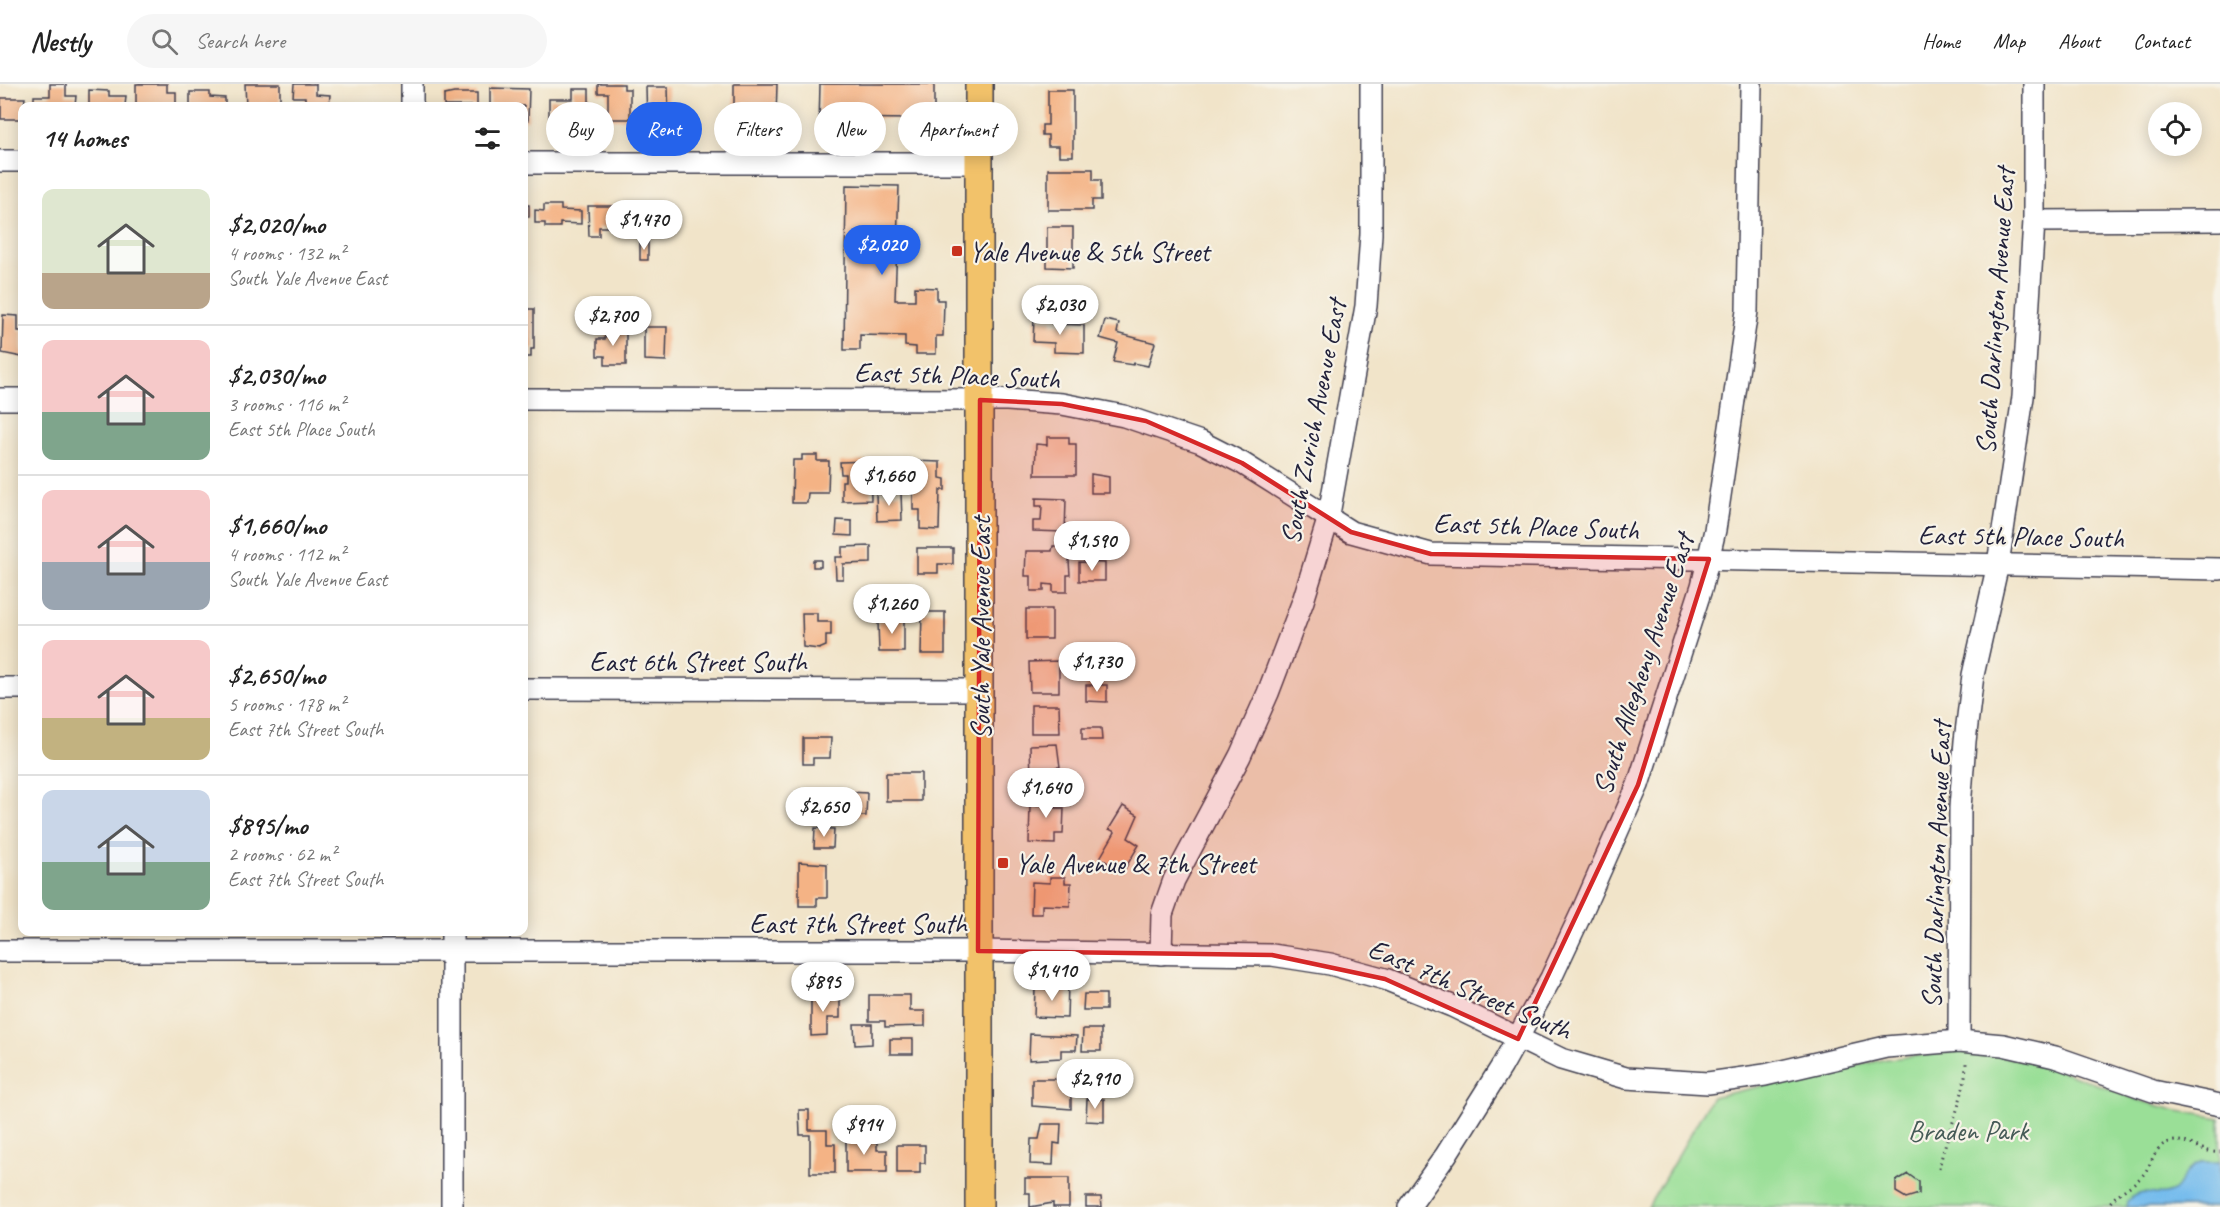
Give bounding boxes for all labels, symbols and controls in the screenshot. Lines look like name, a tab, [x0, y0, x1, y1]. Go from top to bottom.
search box	[127, 14, 547, 68]
text: Nestly	[30, 24, 91, 59]
icon: search	[148, 25, 181, 58]
text: Search here	[196, 27, 285, 55]
text: Home	[1922, 28, 1960, 54]
text: Map	[1993, 28, 2025, 54]
text: About	[2058, 28, 2100, 54]
text: Contact	[2133, 28, 2190, 54]
chip: Buy	[546, 102, 614, 156]
chip: Rent	[626, 102, 702, 156]
chip: Filters	[714, 102, 802, 156]
chip: New	[814, 102, 886, 156]
chip: Apartment	[898, 102, 1018, 156]
map controls	[2148, 102, 2202, 156]
button: locate	[2148, 102, 2202, 156]
text: 14 homes	[42, 122, 127, 155]
icon: filters	[471, 122, 504, 155]
street label: South Darlington Avenue East	[1968, 163, 2023, 455]
pin: $1,470	[595, 200, 693, 251]
text: $1,470	[620, 207, 668, 232]
text: $2,020/mo	[228, 208, 325, 241]
icon: home	[90, 213, 162, 285]
pin: $2,020	[833, 225, 931, 276]
text: $2,020	[858, 232, 906, 257]
place label: Yale Avenue & 5th Street	[969, 234, 1212, 269]
text: 4 rooms · 132 m²	[228, 241, 345, 266]
marker: Yale Avenue & 5th Street	[950, 244, 964, 258]
text: South Yale Avenue East	[228, 266, 387, 291]
pin: $2,030	[1011, 285, 1109, 336]
text: $2,030	[1036, 292, 1084, 317]
street label: South Zurich Avenue East	[1272, 293, 1355, 547]
pin: $2,700	[564, 296, 662, 347]
text: $2,700	[589, 303, 637, 328]
street label: East 5th Place South	[854, 354, 1061, 396]
text: $2,030/mo	[228, 359, 325, 392]
icon: home	[90, 364, 162, 436]
text: 3 rooms · 116 m²	[228, 392, 345, 417]
text: East 5th Place South	[228, 417, 375, 442]
pin: $1,660	[840, 456, 938, 507]
text: $1,660	[864, 463, 914, 488]
street label: East 5th Place South	[1433, 505, 1640, 547]
text: $1,660/mo	[228, 509, 326, 542]
icon: home	[90, 514, 162, 586]
street label: South Yale Avenue East	[963, 514, 998, 739]
street label: East 5th Place South	[1918, 517, 2124, 555]
pin: $1,590	[1043, 521, 1141, 572]
street label: South Allegheny Avenue East	[1584, 526, 1703, 799]
text: $1,590	[1068, 528, 1116, 553]
text: 4 rooms · 112 m²	[228, 542, 345, 567]
text: South Yale Avenue East	[228, 567, 387, 592]
pin: $1,260	[843, 584, 941, 635]
text: $1,260	[867, 591, 917, 616]
pin: $1,730	[1048, 642, 1146, 693]
street label: East 6th Street South	[589, 644, 809, 679]
text: $1,730	[1073, 649, 1121, 674]
text: $2,650/mo	[228, 659, 325, 692]
icon: home	[90, 664, 162, 736]
text: 5 rooms · 178 m²	[228, 692, 345, 717]
text: East 7th Street South	[228, 717, 383, 742]
street label: South Darlington Avenue East	[1913, 717, 1959, 1009]
pin: $1,640	[997, 768, 1095, 819]
text: $1,640	[1021, 775, 1071, 800]
pin: $2,650	[775, 787, 873, 838]
text: $2,650	[799, 794, 849, 819]
text: $895/mo	[228, 809, 307, 842]
icon: home	[90, 814, 162, 886]
text: 2 rooms · 62 m²	[228, 842, 336, 867]
place label: Yale Avenue & 7th Street	[1015, 846, 1258, 881]
marker: Yale Avenue & 7th Street	[996, 856, 1010, 870]
text: East 7th Street South	[228, 867, 383, 892]
street label: East 7th Street South	[749, 906, 969, 941]
street label: East 7th Street South	[1363, 930, 1579, 1048]
pin: $1,410	[1003, 951, 1101, 1002]
text: $1,410	[1028, 958, 1076, 983]
pin: $895	[787, 962, 859, 1013]
text: $895	[805, 969, 841, 994]
pin: $2,910	[1046, 1059, 1144, 1110]
text: $2,910	[1071, 1066, 1119, 1091]
pin: $914	[828, 1105, 900, 1156]
text: $914	[846, 1112, 882, 1137]
park label: Braden Park	[1908, 1113, 2030, 1148]

